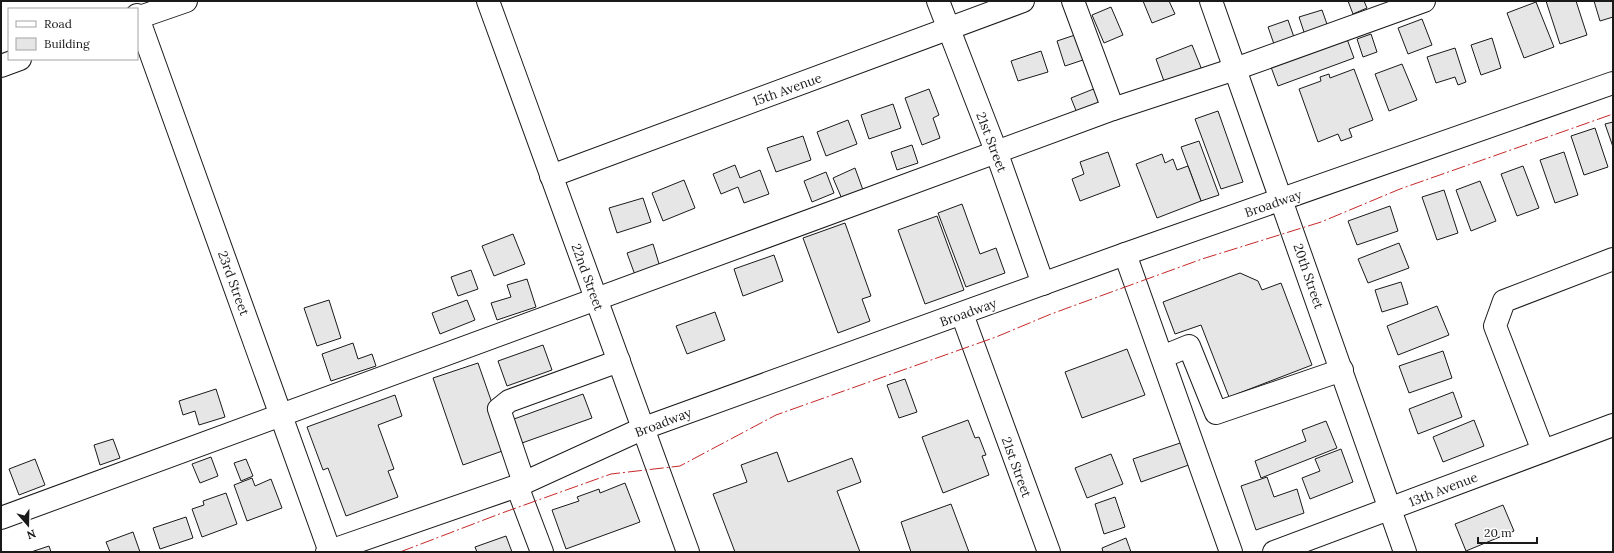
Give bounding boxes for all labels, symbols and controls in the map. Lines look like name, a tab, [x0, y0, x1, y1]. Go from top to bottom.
legend	[8, 8, 138, 60]
text: Road	[44, 16, 72, 31]
text: Building	[44, 36, 90, 51]
street label: 15th Avenue	[750, 69, 824, 110]
street label: 21st Street	[972, 110, 1011, 175]
street label: Broadway	[1242, 186, 1304, 221]
street label: 22nd Street	[568, 241, 607, 313]
street label: 20th Street	[1289, 241, 1328, 311]
street label: 23rd Street	[214, 248, 253, 318]
street label: Broadway	[937, 294, 999, 331]
street label: Broadway	[632, 404, 694, 441]
street label: 21st Street	[998, 435, 1035, 500]
street label: 13th Avenue	[1406, 469, 1480, 510]
north arrow	[8, 505, 48, 545]
scale bar	[1478, 519, 1537, 545]
text: 20 m	[1484, 525, 1512, 540]
text: N	[25, 526, 38, 543]

